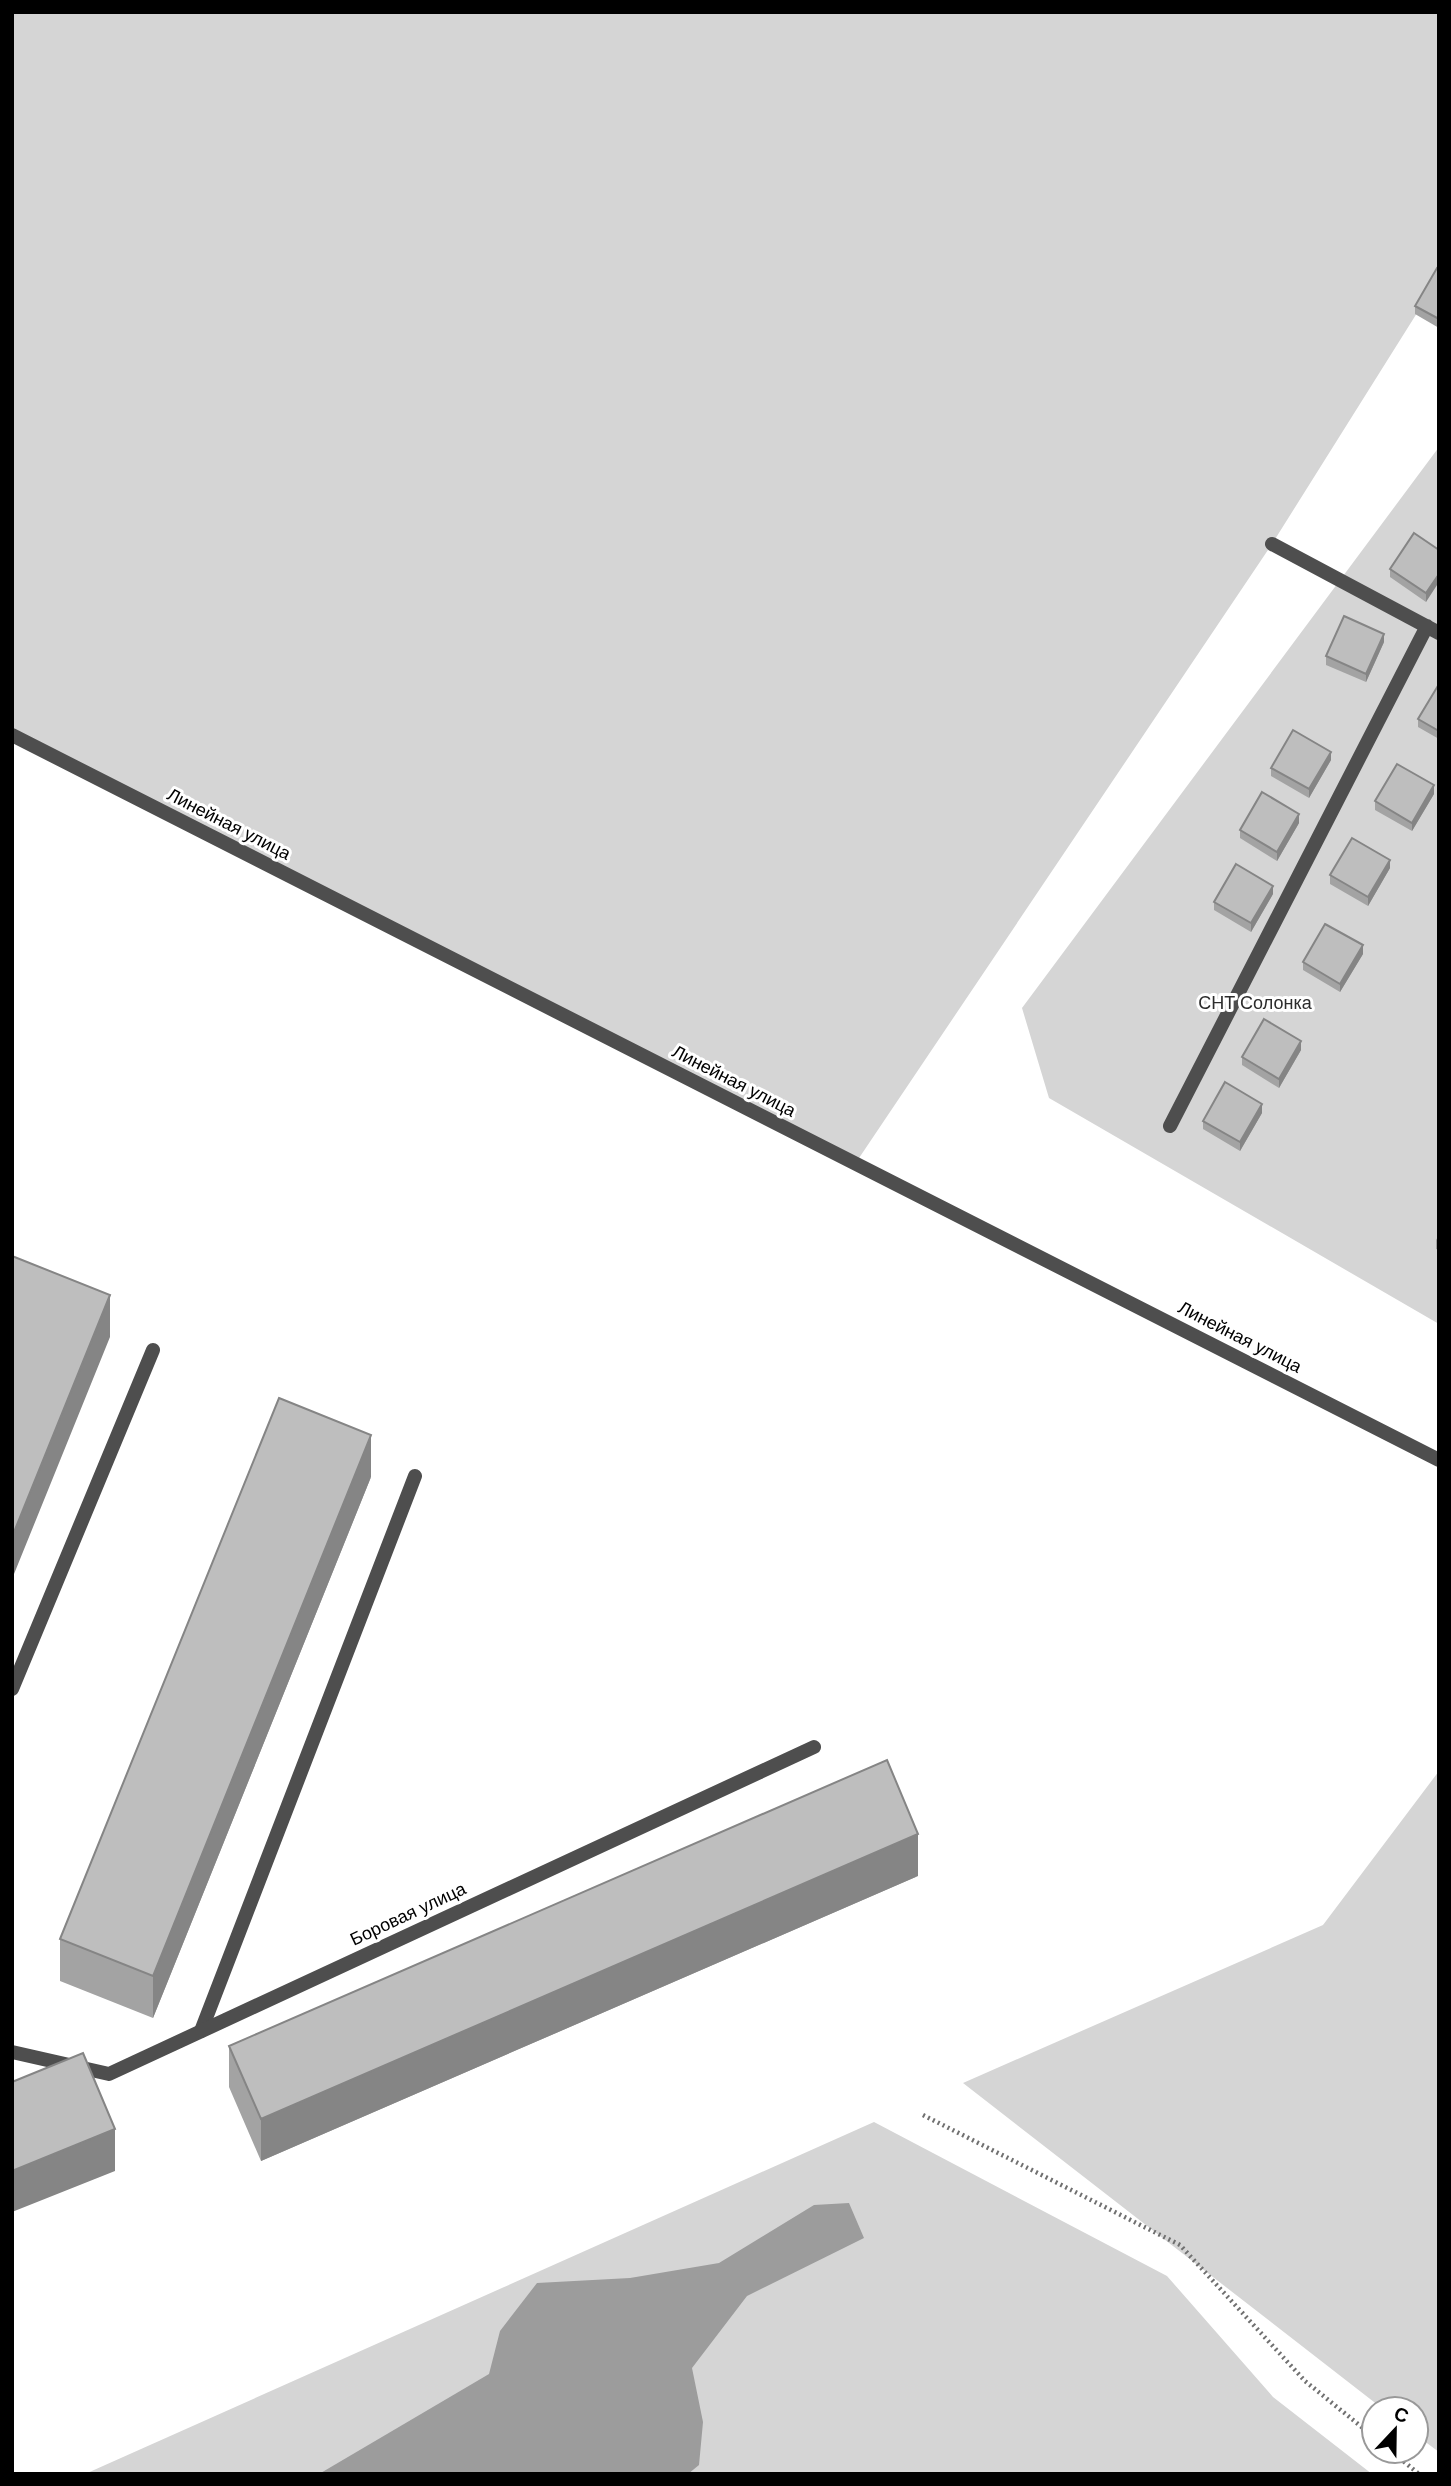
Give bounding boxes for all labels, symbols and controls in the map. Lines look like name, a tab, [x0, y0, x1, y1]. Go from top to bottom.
street label: Линейная улица	[163, 782, 296, 866]
park label: СНТ Солонка	[1198, 991, 1313, 1015]
street label: Линейная улица	[668, 1039, 801, 1123]
street label: Линейная улица	[1174, 1295, 1307, 1379]
street label: Боровая улица	[346, 1876, 471, 1951]
north arrow	[1360, 2395, 1430, 2465]
text: С	[1390, 2401, 1412, 2429]

